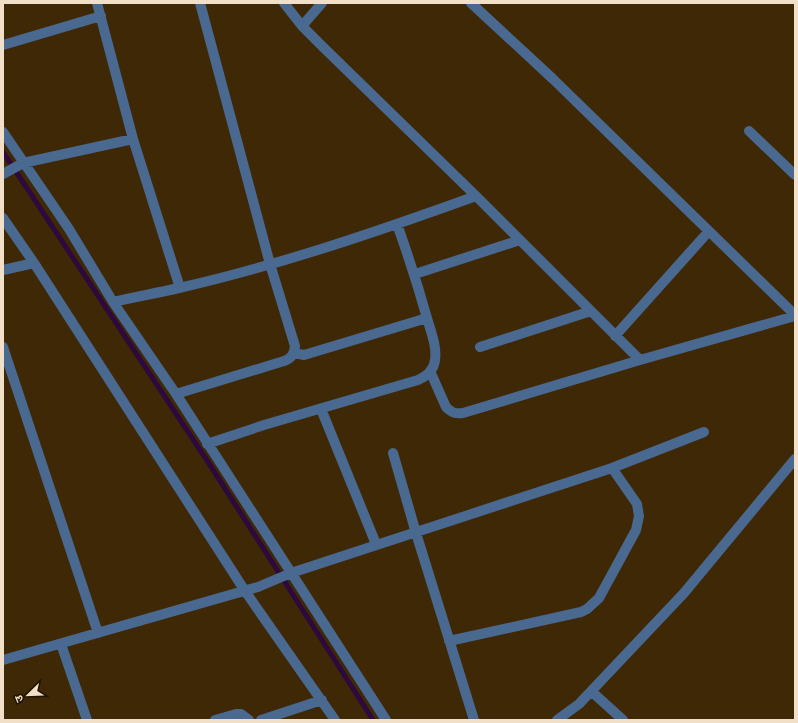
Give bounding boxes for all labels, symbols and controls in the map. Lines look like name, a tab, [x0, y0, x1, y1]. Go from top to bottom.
north arrow	[8, 675, 48, 715]
text: उ	[10, 693, 26, 705]

